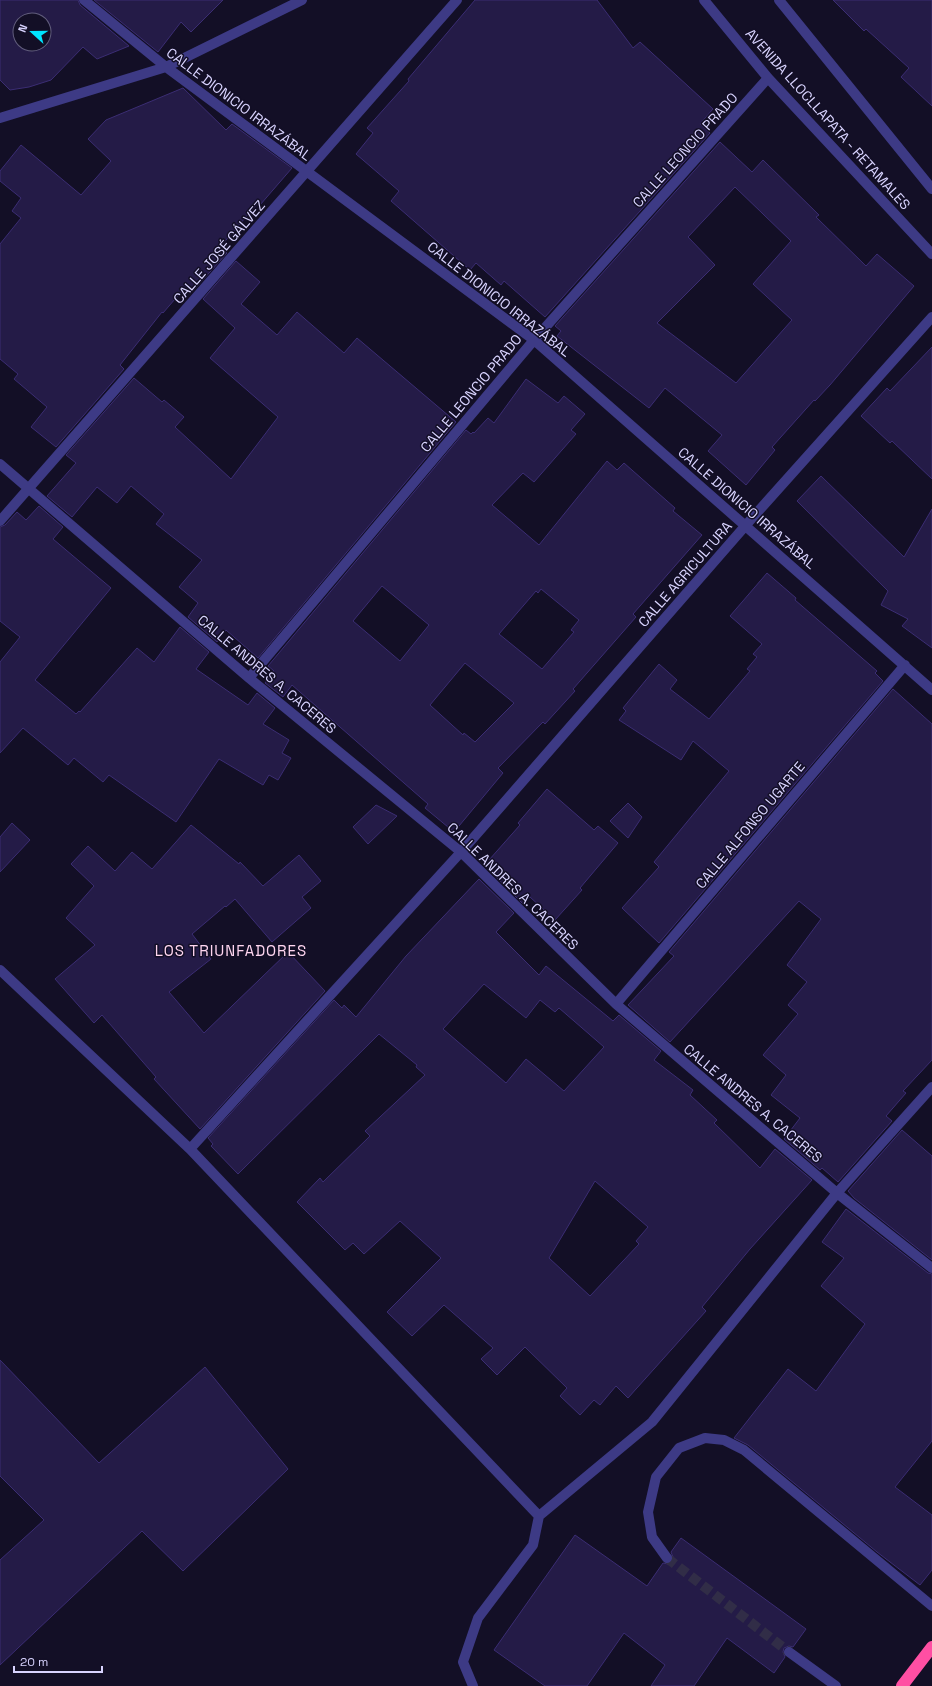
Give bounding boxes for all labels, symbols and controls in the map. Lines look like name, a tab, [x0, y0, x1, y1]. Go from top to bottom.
north arrow	[12, 12, 52, 52]
text: N	[15, 22, 31, 34]
street label: AVENIDA LLOCLLAPATA - RETAMALES	[742, 25, 914, 213]
street label: CALLE DIONICIO IRRAZÁBAL	[163, 44, 315, 165]
street label: CALLE LEONCIO PRADO	[629, 89, 741, 211]
street label: CALLE JOSÉ GÁLVEZ	[169, 197, 269, 307]
street label: CALLE DIONICIO IRRAZÁBAL	[424, 237, 575, 361]
street label: CALLE LEONCIO PRADO	[416, 330, 526, 456]
street label: CALLE DIONICIO IRRAZÁBAL	[674, 443, 820, 573]
street label: CALLE AGRICULTURA	[634, 517, 736, 631]
street label: CALLE ANDRES A. CACERES	[194, 611, 340, 737]
street label: CALLE ALFONSO UGARTE	[691, 758, 809, 892]
street label: CALLE ANDRES A. CACERES	[444, 819, 582, 953]
district label: LOS TRIUNFADORES	[155, 941, 307, 960]
street label: CALLE ANDRES A. CACERES	[680, 1040, 826, 1166]
scale bar	[14, 1648, 102, 1674]
text: 20 m	[20, 1654, 48, 1670]

